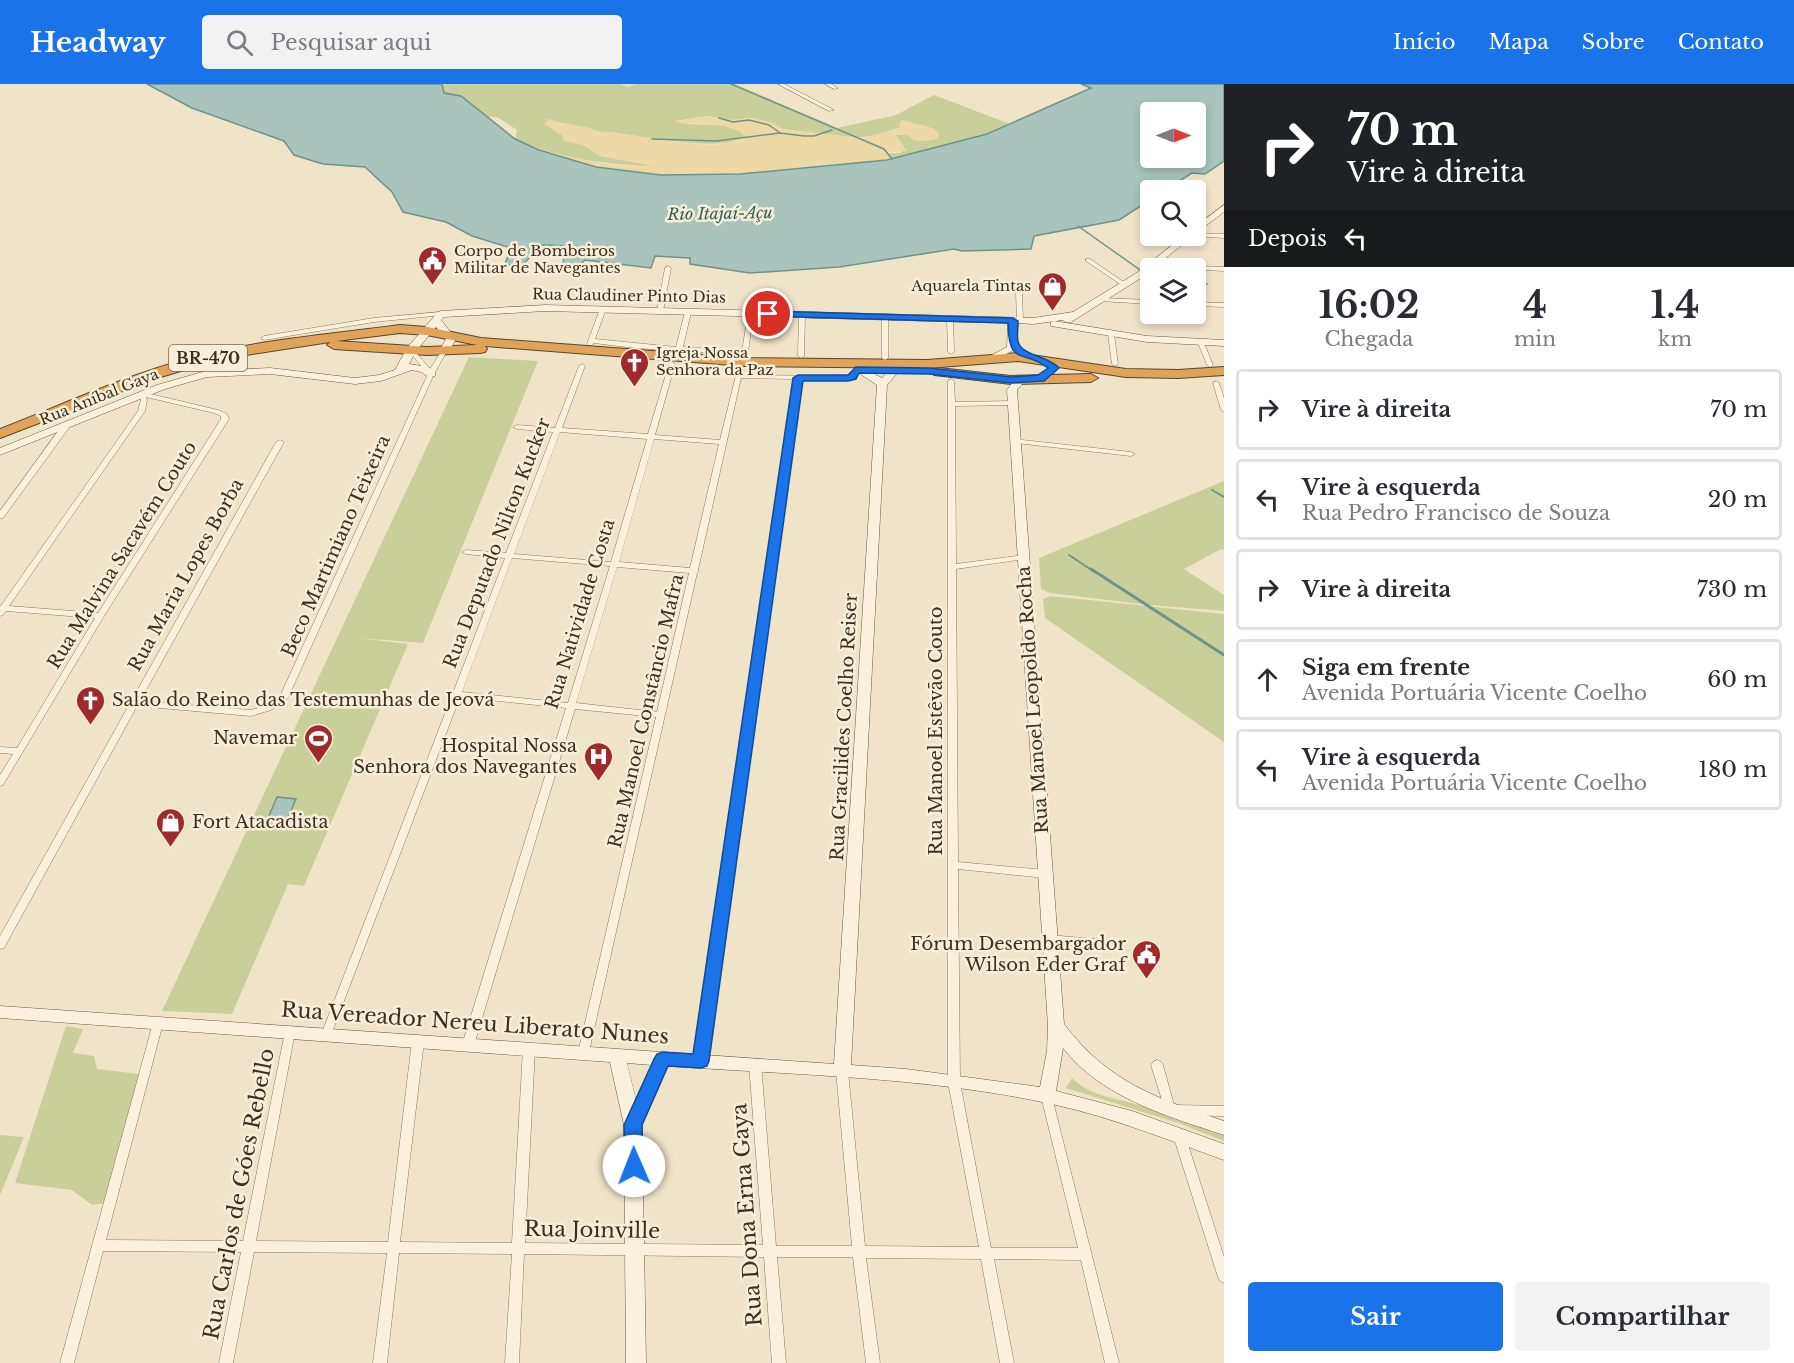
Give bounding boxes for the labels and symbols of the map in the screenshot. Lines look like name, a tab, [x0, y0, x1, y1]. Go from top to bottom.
north arrow	[1140, 102, 1206, 168]
water label: Rio Itajaí-Açu	[666, 202, 773, 224]
place label: Corpo de Bombeiros Militar de Navegantes	[454, 241, 621, 277]
public building icon: Corpo de Bombeiros Militar de Navegantes	[417, 244, 449, 286]
shop icon: Aquarela Tintas	[1036, 270, 1068, 312]
place label: Aquarela Tintas	[910, 276, 1031, 295]
street label: Rua Claudiner Pinto Dias	[532, 284, 726, 307]
pin	[742, 288, 793, 339]
place label: Igreja Nossa Senhora da Paz	[656, 343, 774, 379]
road number: BR-470	[169, 345, 247, 371]
church icon: Igreja Nossa Senhora da Paz	[619, 346, 651, 388]
street label: Rua Aníbal Gaya	[36, 364, 162, 429]
street label: Rua Deputado Nilton Kucker	[439, 414, 555, 671]
street label: Beco Martimiano Teixeira	[277, 432, 395, 660]
street label: Rua Malvina Sacavém Couto	[43, 437, 201, 673]
street label: Rua Maria Lopes Borba	[124, 475, 248, 675]
street label: Rua Natividade Costa	[541, 516, 619, 712]
street label: Rua Manoel Leopoldo Rocha	[1013, 565, 1053, 835]
street label: Rua Manoel Constâncio Mafra	[604, 572, 688, 850]
street label: Rua Gracilides Coelho Reiser	[826, 592, 862, 862]
street label: Rua Manoel Estêvão Couto	[925, 607, 947, 855]
church icon: Salão do Reino das Testemunhas de Jeová	[75, 684, 107, 726]
place label: Salão do Reino das Testemunhas de Jeová	[112, 689, 495, 711]
sports icon: Navemar	[302, 722, 334, 764]
place label: Navemar	[213, 727, 297, 749]
place label: Hospital Nossa Senhora dos Navegantes	[353, 735, 577, 778]
hospital icon: Hospital Nossa Senhora dos Navegantes	[582, 740, 614, 782]
shop icon: Fort Atacadista	[155, 806, 187, 848]
place label: Fort Atacadista	[192, 811, 328, 833]
place label: Fórum Desembargador Wilson Eder Graf	[910, 933, 1129, 976]
public building icon: Fórum Desembargador Wilson Eder Graf	[1131, 938, 1163, 980]
street label: Rua Vereador Nereu Liberato Nunes	[280, 996, 670, 1050]
street label: Rua Carlos de Góes Rebello	[198, 1046, 280, 1342]
street label: Rua Dona Erna Gaya	[726, 1102, 768, 1327]
position arrow	[602, 1134, 666, 1198]
street label: Rua Joinville	[524, 1216, 660, 1244]

